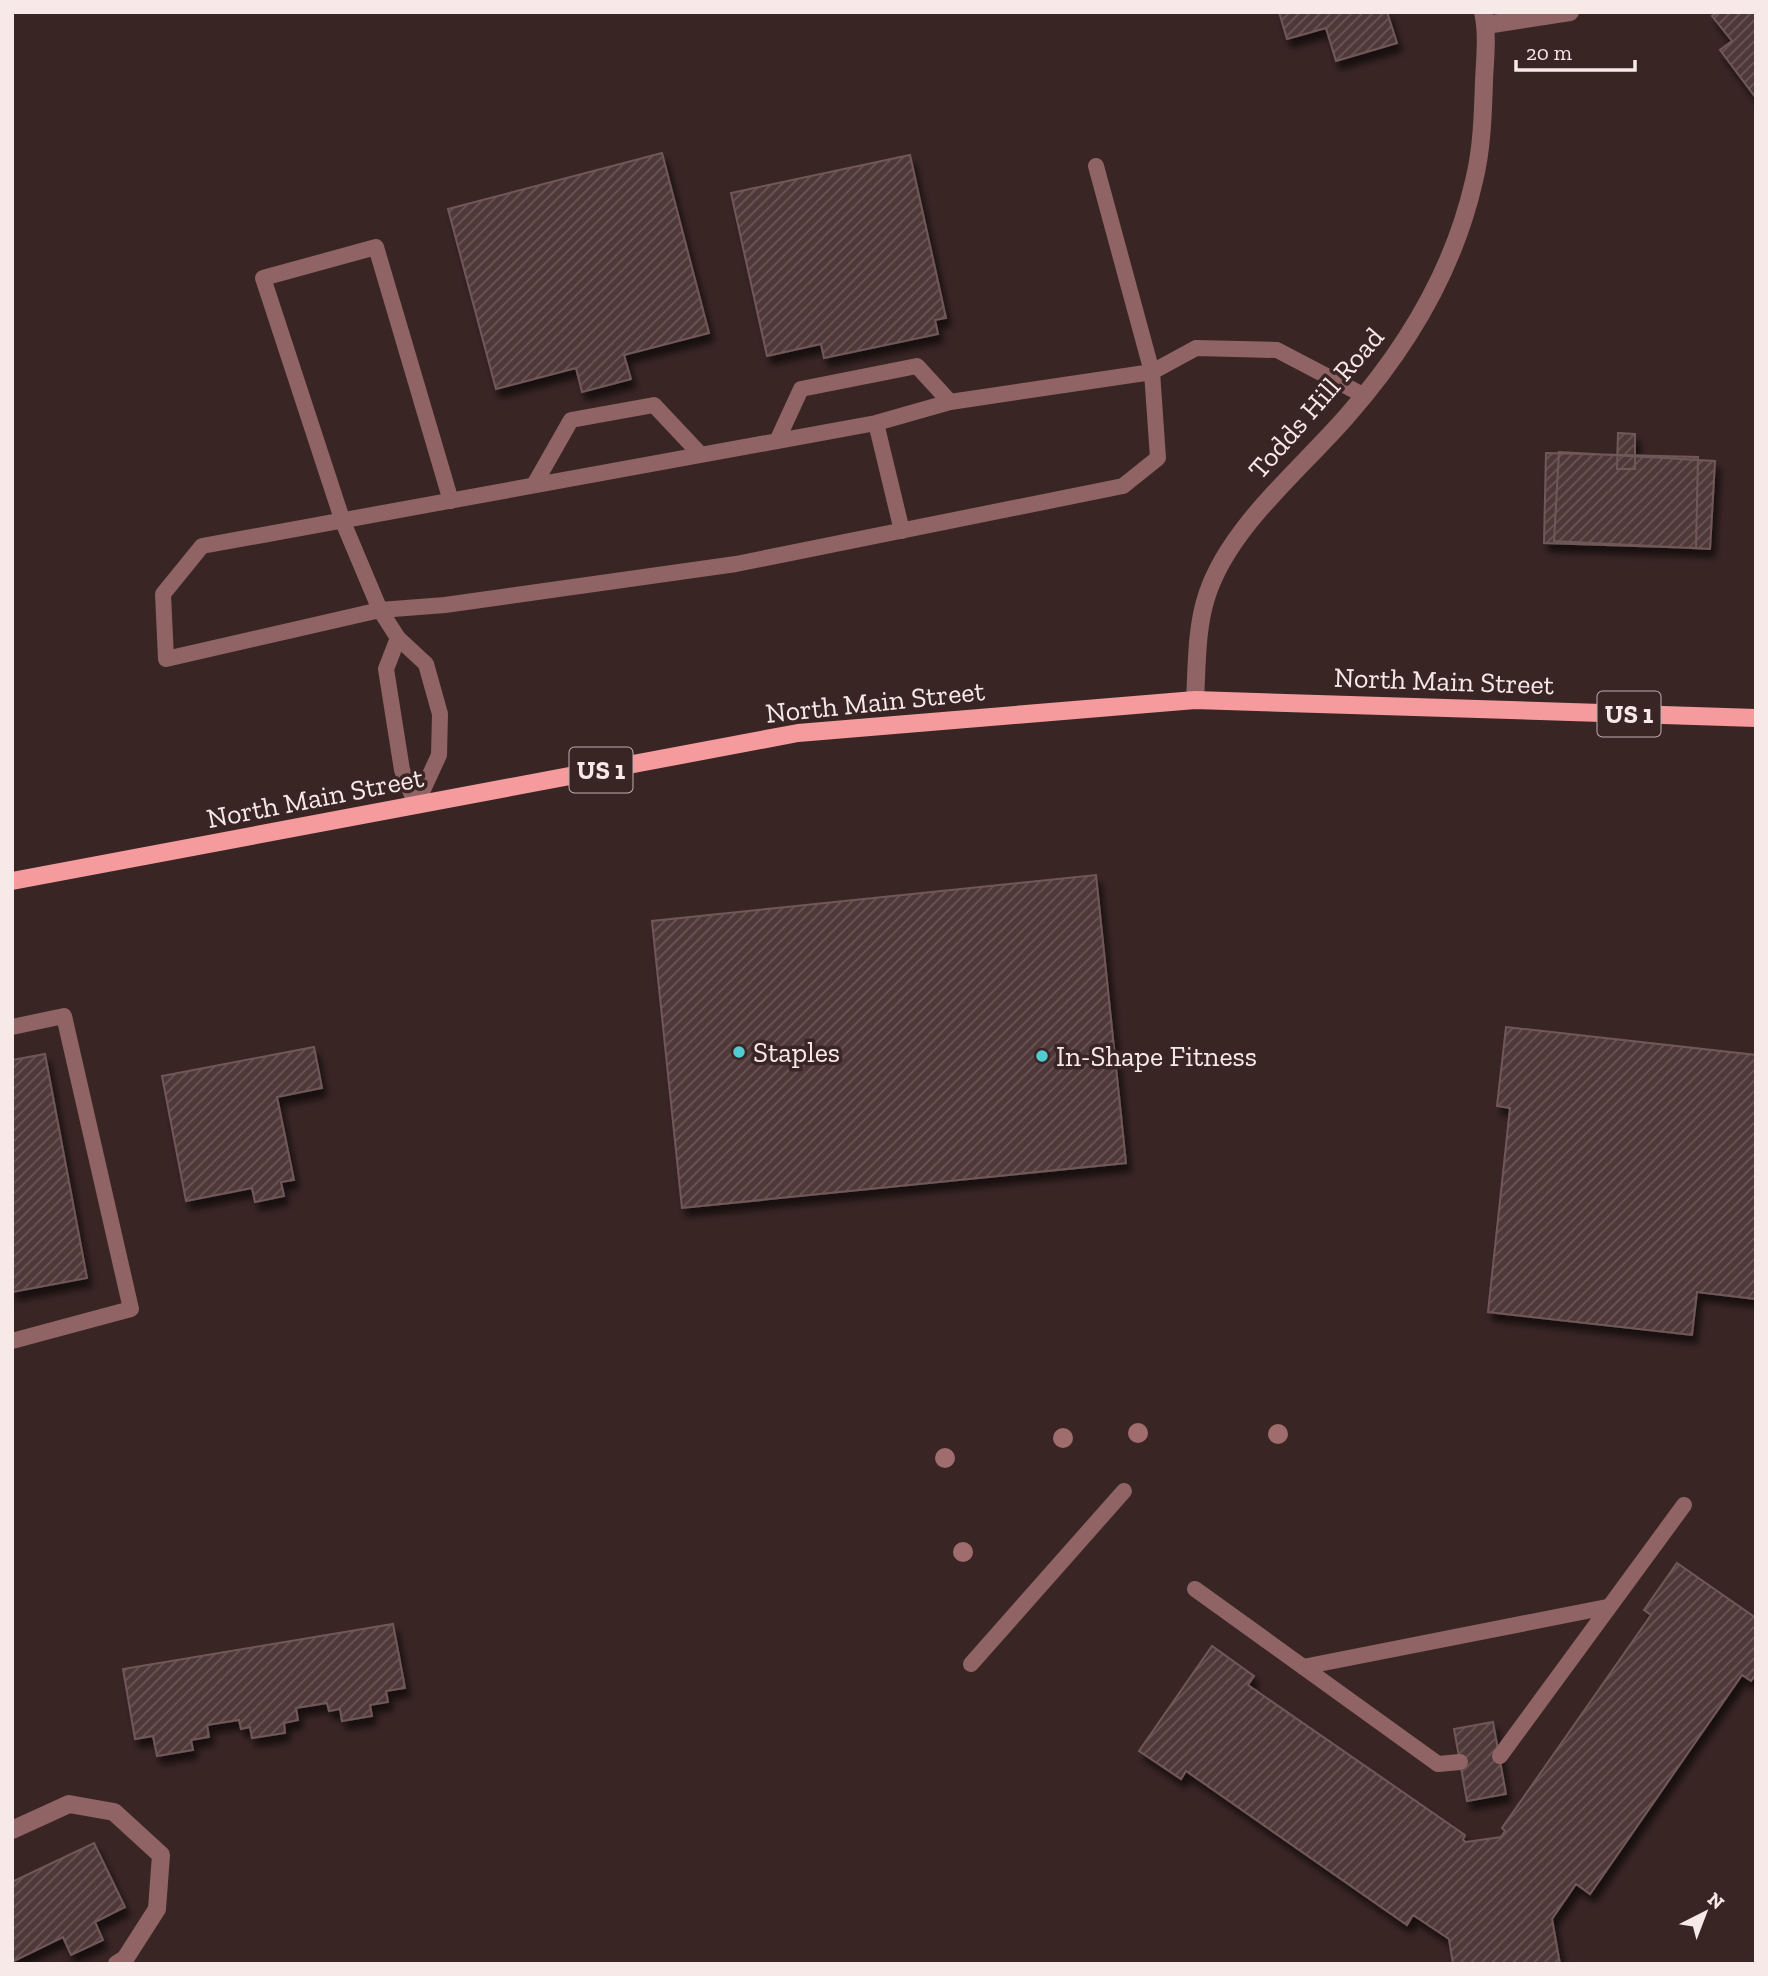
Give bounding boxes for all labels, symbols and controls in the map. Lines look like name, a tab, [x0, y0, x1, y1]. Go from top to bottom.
scale bar	[1516, 28, 1635, 72]
text: 20 m	[1526, 40, 1572, 65]
street label: Todds Hill Road	[1241, 321, 1391, 485]
street label: North Main Street	[1333, 661, 1555, 701]
street label: North Main Street	[764, 674, 987, 730]
road number: US 1	[1598, 692, 1660, 736]
road number: US 1	[570, 748, 632, 792]
street label: North Main Street	[204, 761, 427, 835]
place label: Staples	[753, 1036, 840, 1069]
place label: In-Shape Fitness	[1056, 1040, 1257, 1073]
marker: Staples	[731, 1044, 747, 1060]
marker: In-Shape Fitness	[1034, 1048, 1050, 1064]
north arrow	[1670, 1878, 1740, 1948]
text: N	[1703, 1887, 1729, 1914]

